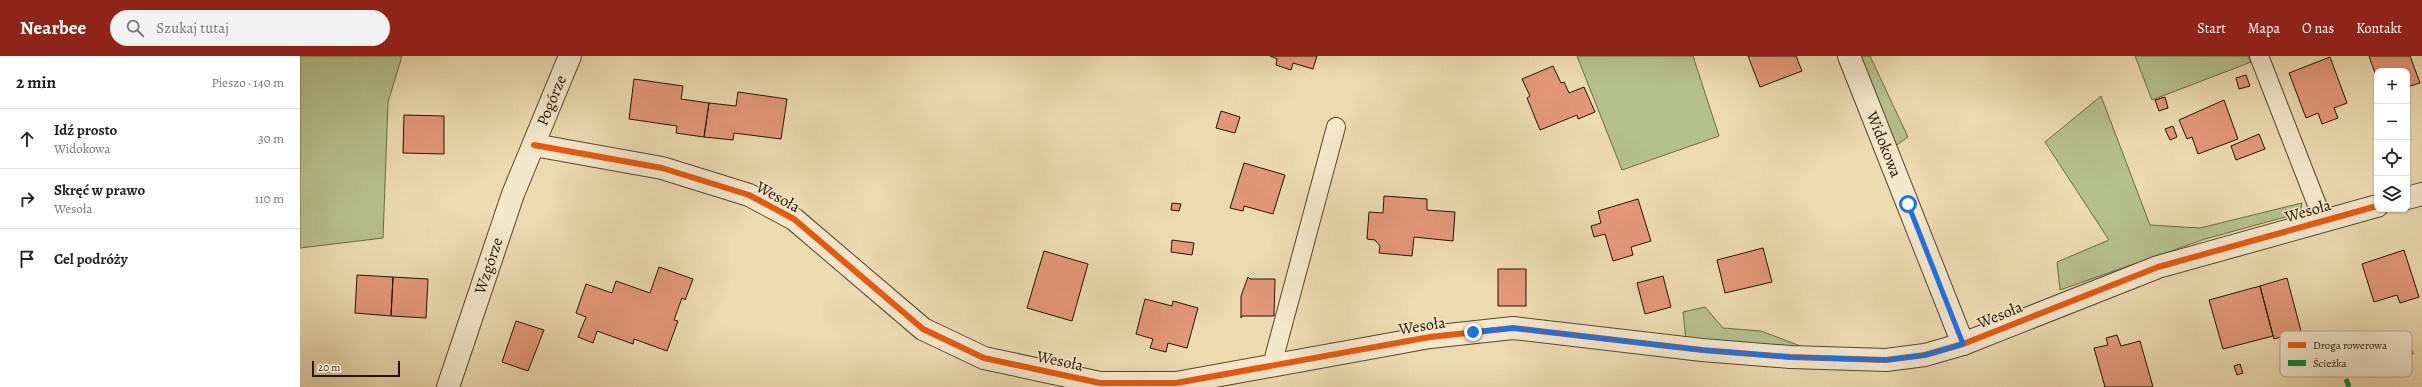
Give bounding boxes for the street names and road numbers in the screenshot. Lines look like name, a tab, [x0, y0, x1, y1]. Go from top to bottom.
street label: Pogórze	[531, 72, 572, 129]
street label: Widokowa	[1861, 107, 1907, 181]
street label: Wesoła	[751, 175, 804, 218]
street label: Wesoła	[2281, 194, 2334, 228]
street label: Wzgórze	[469, 235, 509, 298]
street label: Wesoła	[1973, 296, 2026, 334]
street label: Wesoła	[1396, 311, 1447, 341]
street label: Wesoła	[1034, 345, 1086, 377]

